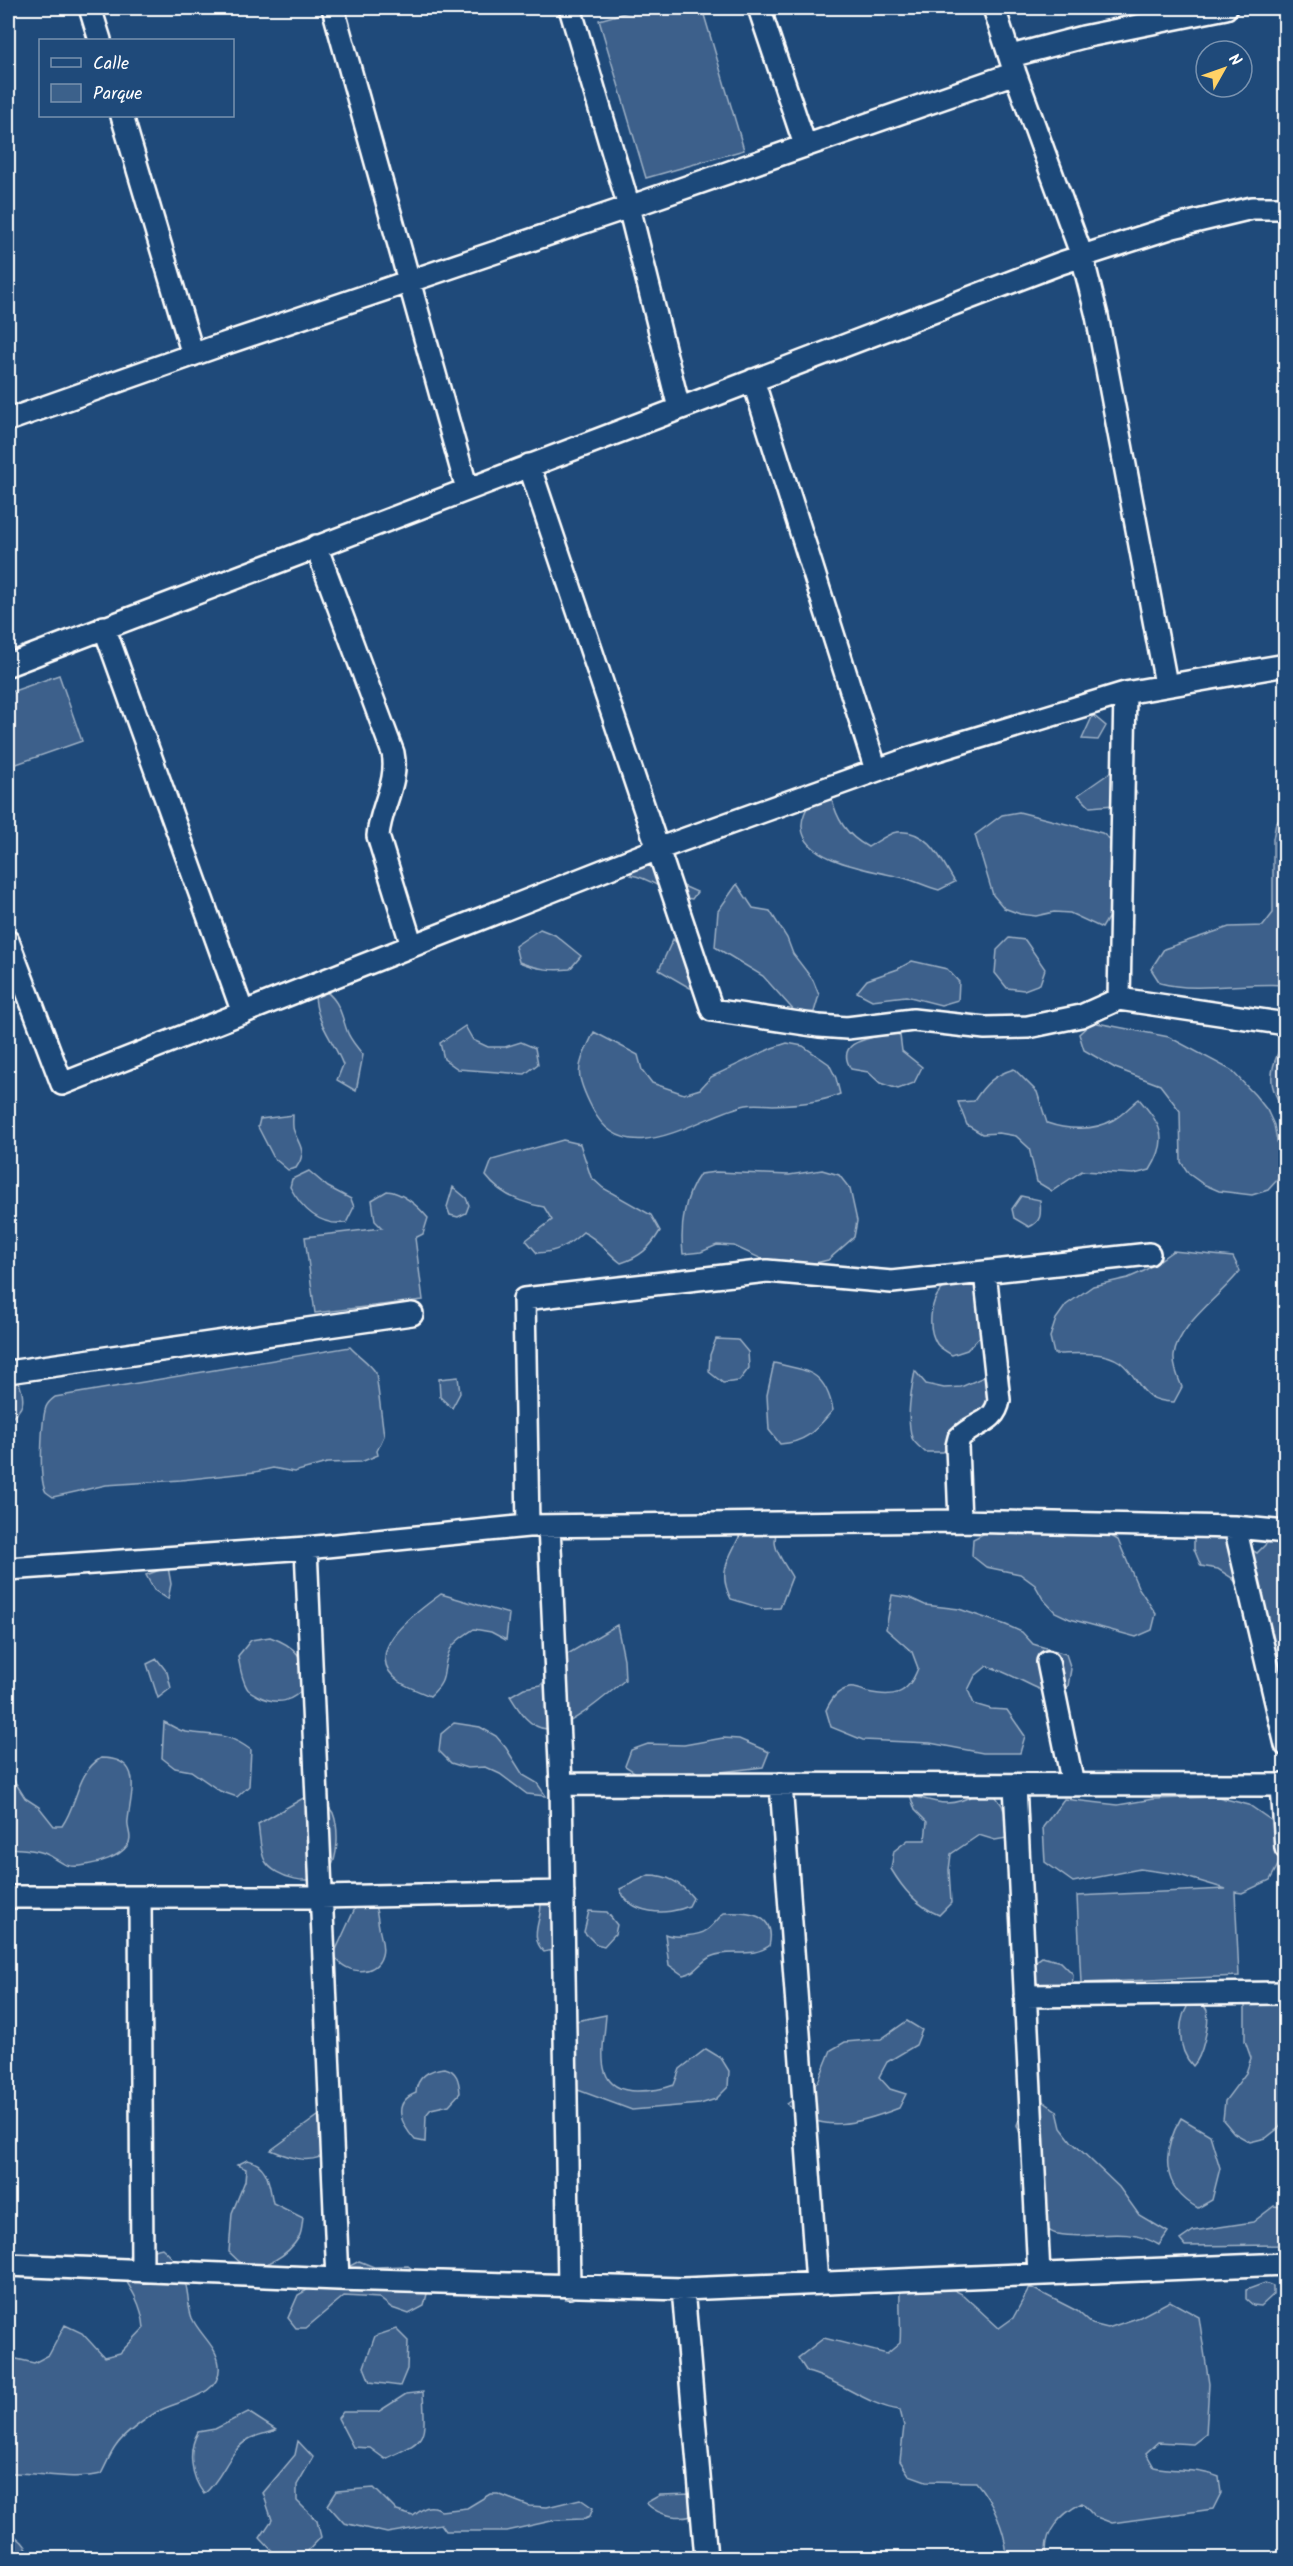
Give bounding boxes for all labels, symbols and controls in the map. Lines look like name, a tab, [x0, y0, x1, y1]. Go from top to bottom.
legend	[39, 39, 234, 117]
north arrow	[1194, 39, 1254, 99]
text: N	[1222, 48, 1247, 72]
text: Calle	[93, 50, 129, 79]
text: Parque	[93, 80, 142, 109]

